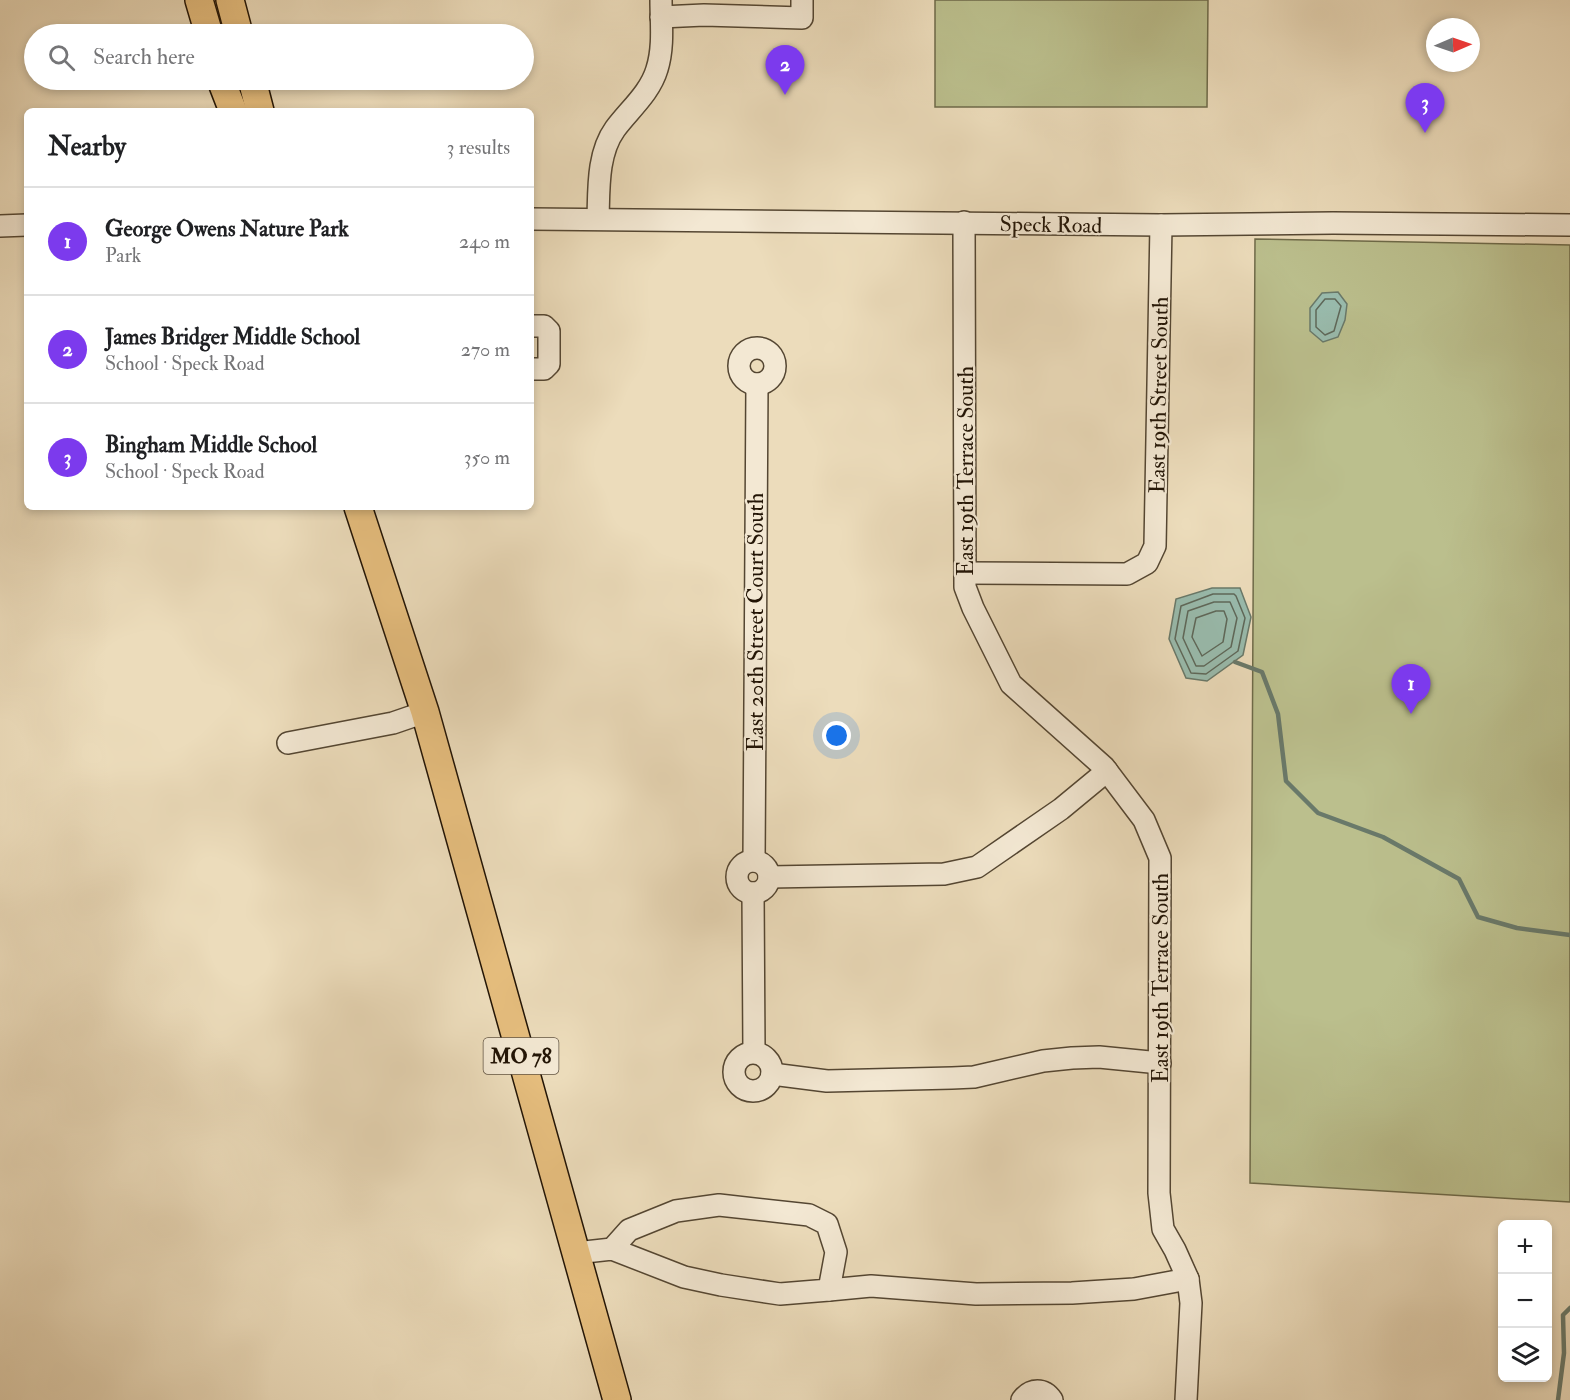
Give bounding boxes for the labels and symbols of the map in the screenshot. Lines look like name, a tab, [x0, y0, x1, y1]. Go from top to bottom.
north arrow	[1426, 18, 1480, 72]
pin: 2	[766, 46, 804, 95]
pin: 3	[1406, 84, 1444, 133]
street label: Speck Road	[999, 210, 1103, 241]
street label: East 19th Street South	[1143, 296, 1175, 494]
street label: East 19th Terrace South	[952, 365, 980, 576]
street label: East 20th Street Court South	[742, 492, 770, 751]
pin: 1	[1392, 664, 1430, 714]
your location	[822, 721, 851, 750]
street label: East 19th Terrace South	[1147, 872, 1175, 1083]
road number: MO 78	[484, 1038, 558, 1074]

